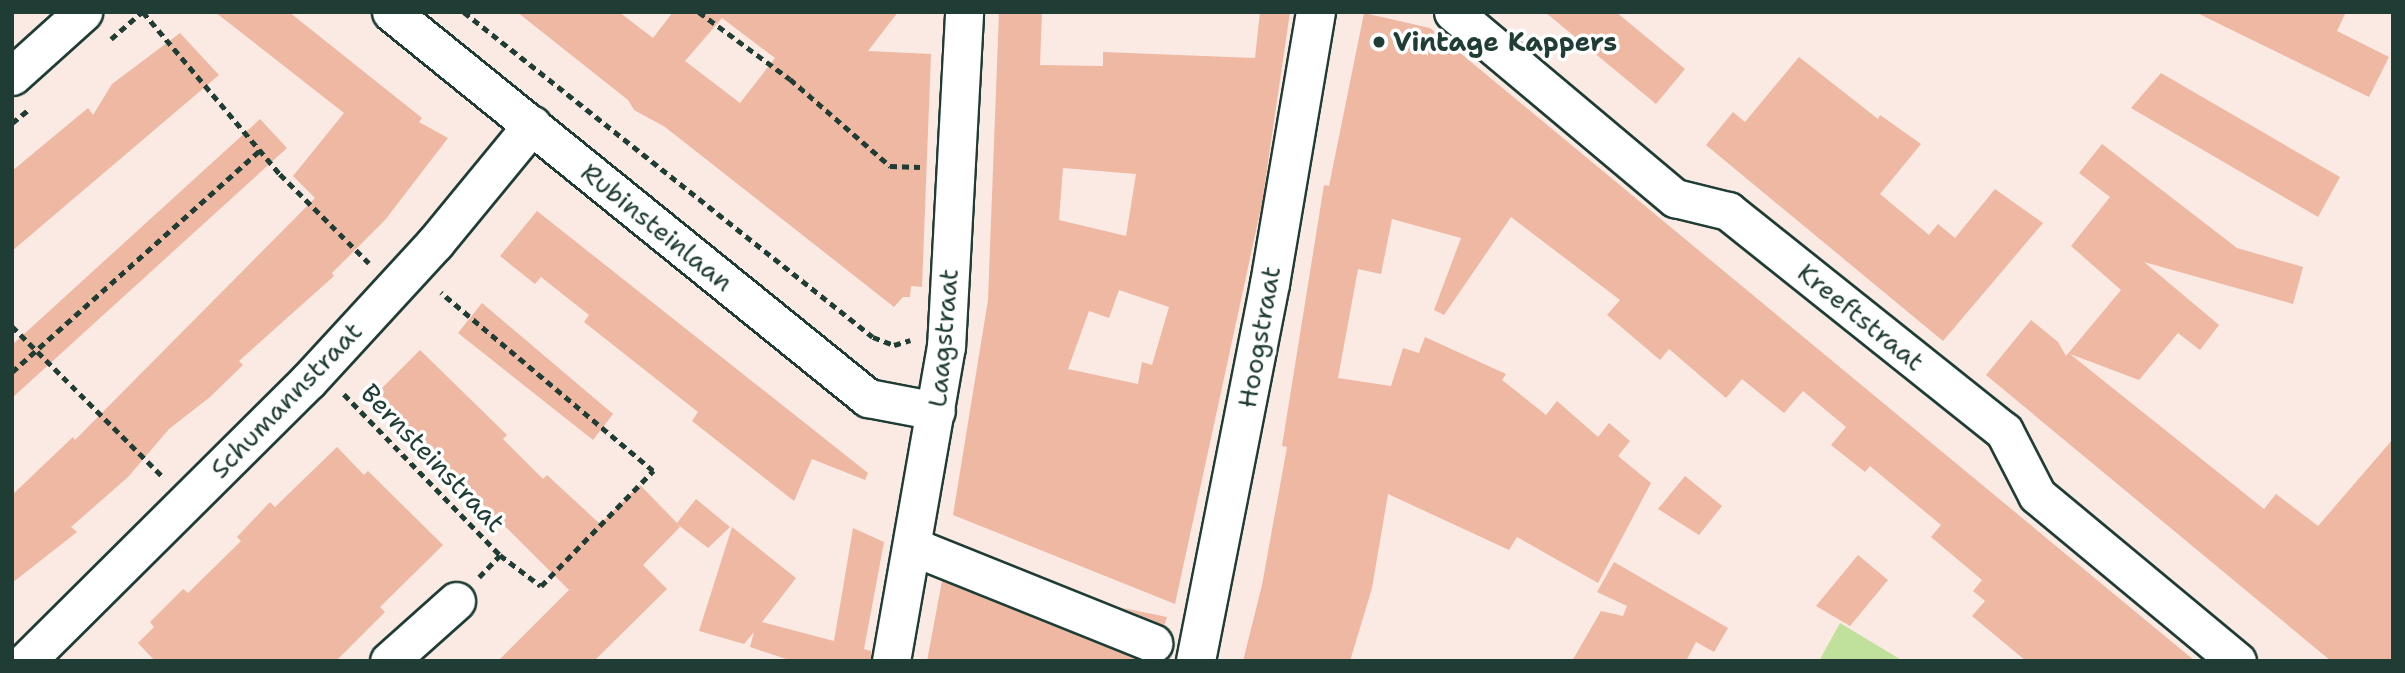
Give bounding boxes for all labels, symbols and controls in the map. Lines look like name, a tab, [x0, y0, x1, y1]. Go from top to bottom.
place label: Vintage Kappers	[1393, 26, 1617, 58]
marker: Vintage Kappers	[1371, 34, 1387, 50]
street label: Rubinsteinlaan	[575, 156, 739, 298]
street label: Kreeftstraat	[1792, 257, 1930, 377]
street label: Hoogstraat	[1231, 264, 1287, 410]
street label: Laagstraat	[921, 267, 965, 409]
street label: Schumannstraat	[204, 315, 368, 485]
street label: Bernsteinstraat	[354, 377, 512, 539]

